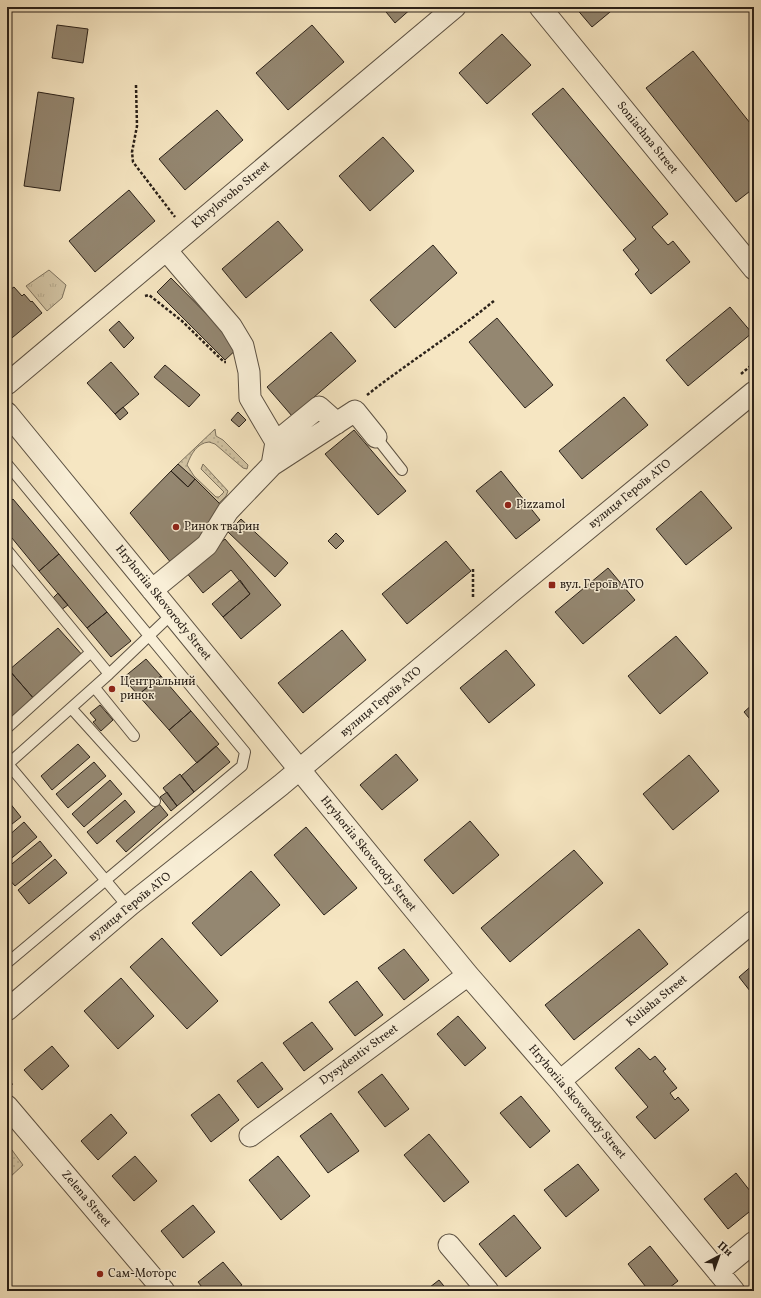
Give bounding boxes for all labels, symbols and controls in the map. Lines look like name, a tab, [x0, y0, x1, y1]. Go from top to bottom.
street label: Soniachna Street	[613, 98, 681, 178]
street label: Khvylovoho Street	[189, 158, 273, 232]
street label: вулиця Героїв АТО	[585, 456, 675, 532]
place label: Pizzamol	[516, 497, 565, 513]
marker: Pizzamol	[503, 500, 513, 510]
place label: Ринок тварин	[184, 519, 260, 535]
marker: Ринок тварин	[171, 522, 181, 532]
street label: Hryhoriia Skovorody Street	[111, 542, 215, 664]
place label: вул. Героїв АТО	[560, 577, 644, 593]
marker: вул. Героїв АТО	[547, 580, 557, 590]
street label: вулиця Героїв АТО	[337, 663, 425, 741]
place label: Центральний ринок	[120, 674, 196, 704]
marker: Центральний ринок	[107, 684, 117, 694]
street label: Hryhoriia Skovorody Street	[316, 793, 420, 915]
street label: вулиця Героїв АТО	[85, 869, 175, 945]
street label: Kulisha Street	[623, 971, 691, 1031]
street label: Dysydentiv Street	[316, 1021, 402, 1089]
street label: Hryhoriia Skovorody Street	[524, 1041, 630, 1163]
street label: Zelena Street	[58, 1167, 114, 1231]
north arrow	[699, 1236, 739, 1276]
text: Пн	[714, 1239, 735, 1260]
place label: Сам-Моторс	[108, 1266, 177, 1282]
marker: Сам-Моторс	[95, 1269, 105, 1279]

